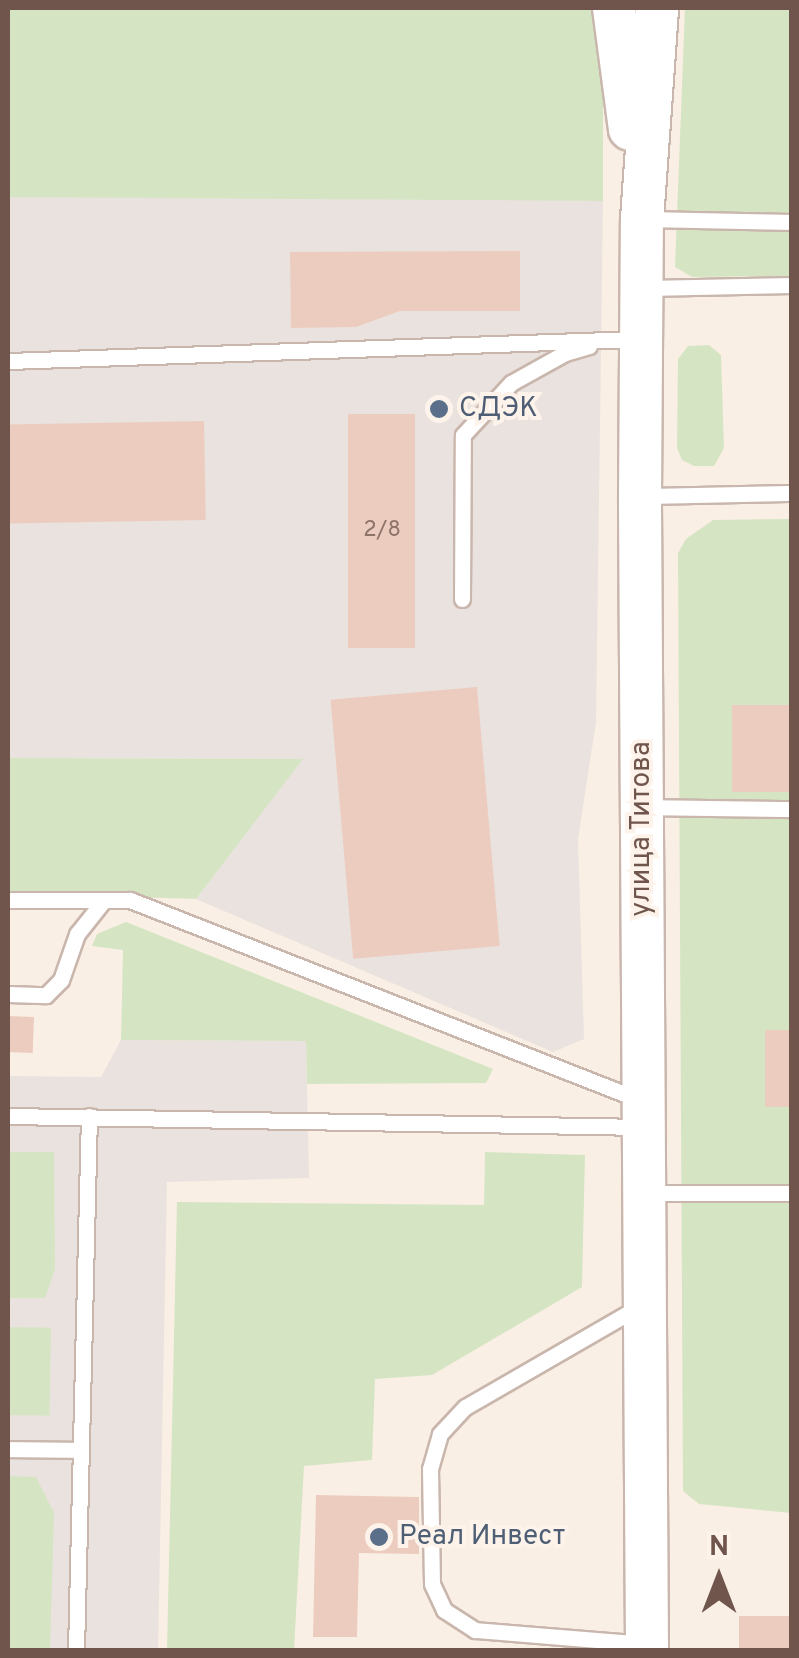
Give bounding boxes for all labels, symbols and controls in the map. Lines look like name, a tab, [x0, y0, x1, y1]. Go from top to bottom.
place label: СДЭК	[459, 392, 538, 426]
marker: СДЭК	[428, 398, 450, 420]
house number: 2/8	[363, 518, 401, 544]
street label: улица Титова	[625, 741, 659, 917]
place label: Реал Инвест	[399, 1520, 565, 1554]
marker: Реал Инвест	[368, 1526, 390, 1548]
north arrow	[669, 1528, 769, 1628]
text: N	[709, 1530, 729, 1566]

